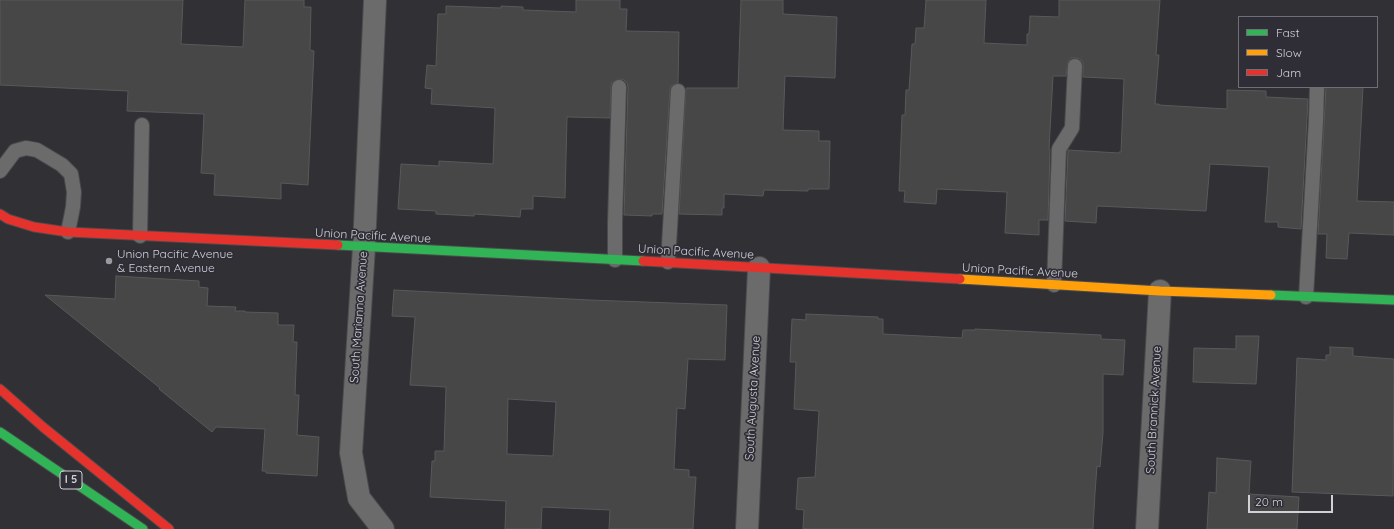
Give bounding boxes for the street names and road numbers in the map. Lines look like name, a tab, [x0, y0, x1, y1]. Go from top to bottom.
street label: Union Pacific Avenue	[315, 226, 431, 246]
street label: Union Pacific Avenue	[638, 242, 754, 262]
street label: South Marianna Avenue	[347, 251, 371, 383]
street label: Union Pacific Avenue	[962, 261, 1078, 281]
street label: South Augusta Avenue	[743, 335, 763, 461]
street label: South Brannick Avenue	[1143, 346, 1165, 474]
road number: I 5	[60, 471, 82, 489]

